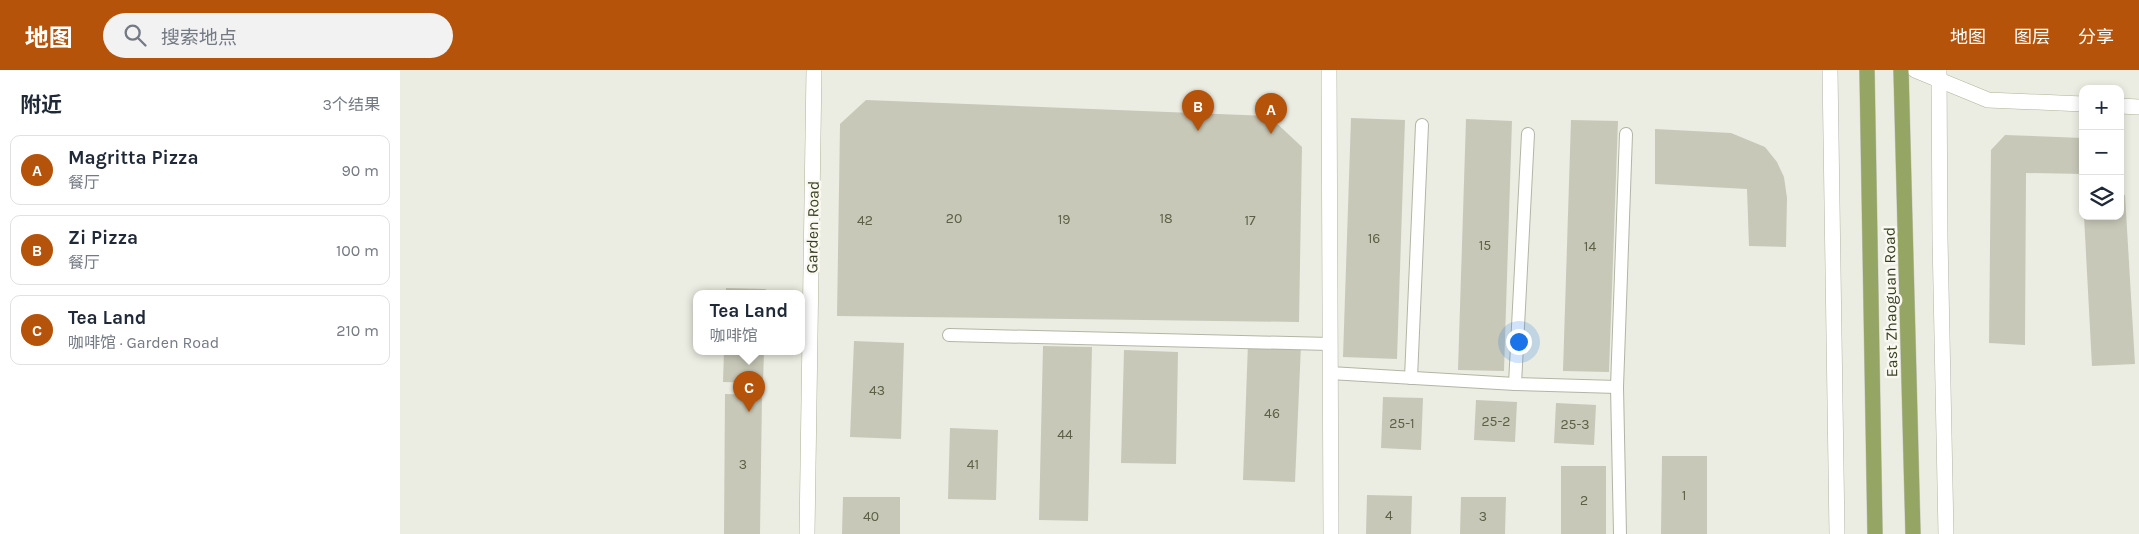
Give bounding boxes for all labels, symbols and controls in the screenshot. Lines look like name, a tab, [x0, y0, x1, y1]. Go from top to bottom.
search box	[103, 13, 453, 58]
icon: search	[121, 21, 149, 49]
text: 地图	[25, 24, 73, 52]
text: 地图	[1950, 26, 1986, 48]
text: 图层	[2014, 26, 2050, 48]
text: 分享	[2078, 26, 2114, 48]
text: 搜索地点	[161, 27, 237, 49]
map controls	[2079, 85, 2124, 220]
button: +	[2079, 85, 2124, 130]
pin: B	[1182, 90, 1214, 131]
text: 附近	[20, 93, 62, 117]
pin: A	[1255, 93, 1287, 134]
text: 3个结果	[323, 95, 380, 114]
button: −	[2079, 130, 2124, 175]
text: Magritta Pizza	[68, 147, 199, 169]
text: A	[32, 161, 42, 180]
text: 90 m	[341, 161, 379, 180]
text: 餐厅	[68, 173, 100, 192]
button: layers	[2079, 175, 2124, 220]
street label: Garden Road	[802, 180, 823, 274]
house number: 20	[946, 210, 962, 227]
house number: 18	[1159, 210, 1173, 227]
house number: 19	[1058, 211, 1070, 228]
house number: 42	[857, 212, 873, 229]
house number: 17	[1244, 212, 1256, 229]
text: Zi Pizza	[68, 227, 138, 249]
street label: East Zhaoguan Road	[1880, 227, 1901, 377]
house number: 16	[1368, 230, 1380, 247]
house number: 15	[1479, 237, 1491, 254]
house number: 14	[1584, 238, 1596, 255]
text: B	[32, 241, 42, 260]
text: 100 m	[336, 241, 379, 260]
text: 餐厅	[68, 253, 100, 272]
popup	[693, 290, 805, 355]
text: Tea Land	[710, 300, 788, 322]
text: Tea Land	[68, 307, 147, 329]
text: C	[32, 321, 42, 340]
text: 210 m	[336, 321, 379, 340]
text: 咖啡馆	[710, 326, 758, 345]
your location	[1506, 329, 1532, 355]
text: 咖啡馆 · Garden Road	[68, 333, 219, 352]
pin: C	[733, 371, 765, 412]
house number: 43	[869, 382, 885, 399]
house number: 46	[1264, 405, 1280, 422]
house number: 25-2	[1481, 413, 1511, 430]
house number: 25-1	[1389, 415, 1415, 432]
house number: 25-3	[1560, 416, 1590, 433]
house number: 44	[1057, 426, 1073, 443]
house number: 3	[739, 456, 747, 473]
house number: 41	[967, 456, 979, 473]
house number: 1	[1682, 487, 1686, 504]
house number: 2	[1580, 492, 1588, 509]
house number: 4	[1385, 507, 1393, 524]
house number: 40	[863, 508, 879, 525]
house number: 3	[1479, 508, 1487, 525]

